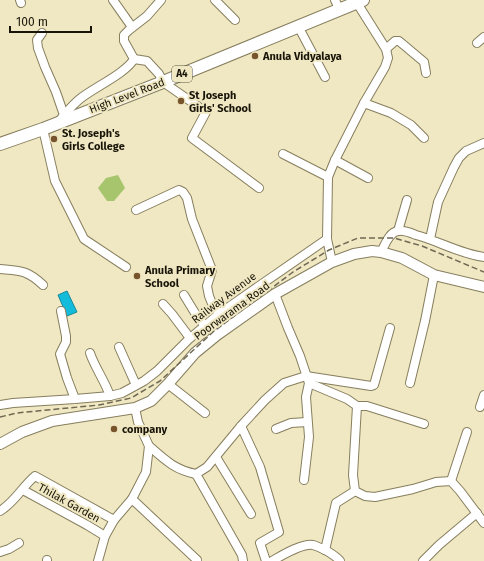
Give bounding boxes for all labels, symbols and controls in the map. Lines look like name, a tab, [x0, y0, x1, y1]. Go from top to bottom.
scale bar	[10, 8, 91, 34]
text: 100 m	[16, 15, 48, 29]
place label: Anula Vidyalaya	[262, 50, 342, 63]
marker: Anula Vidyalaya	[250, 51, 260, 61]
road number: A4	[172, 66, 192, 82]
street label: High Level Road	[87, 76, 167, 116]
place label: St Joseph Girls' School	[189, 89, 252, 115]
marker: St Joseph Girls' School	[176, 96, 186, 106]
place label: St. Joseph's Girls College	[62, 127, 125, 153]
marker: St. Joseph's Girls College	[49, 134, 59, 144]
place label: Anula Primary School	[144, 264, 216, 290]
street label: Railway Avenue	[189, 270, 259, 326]
marker: Anula Primary School	[132, 271, 142, 281]
street label: Poorwarama Road	[192, 279, 272, 343]
place label: company	[122, 423, 168, 436]
marker: company	[109, 424, 119, 434]
street label: Thilak Garden	[36, 481, 102, 525]

